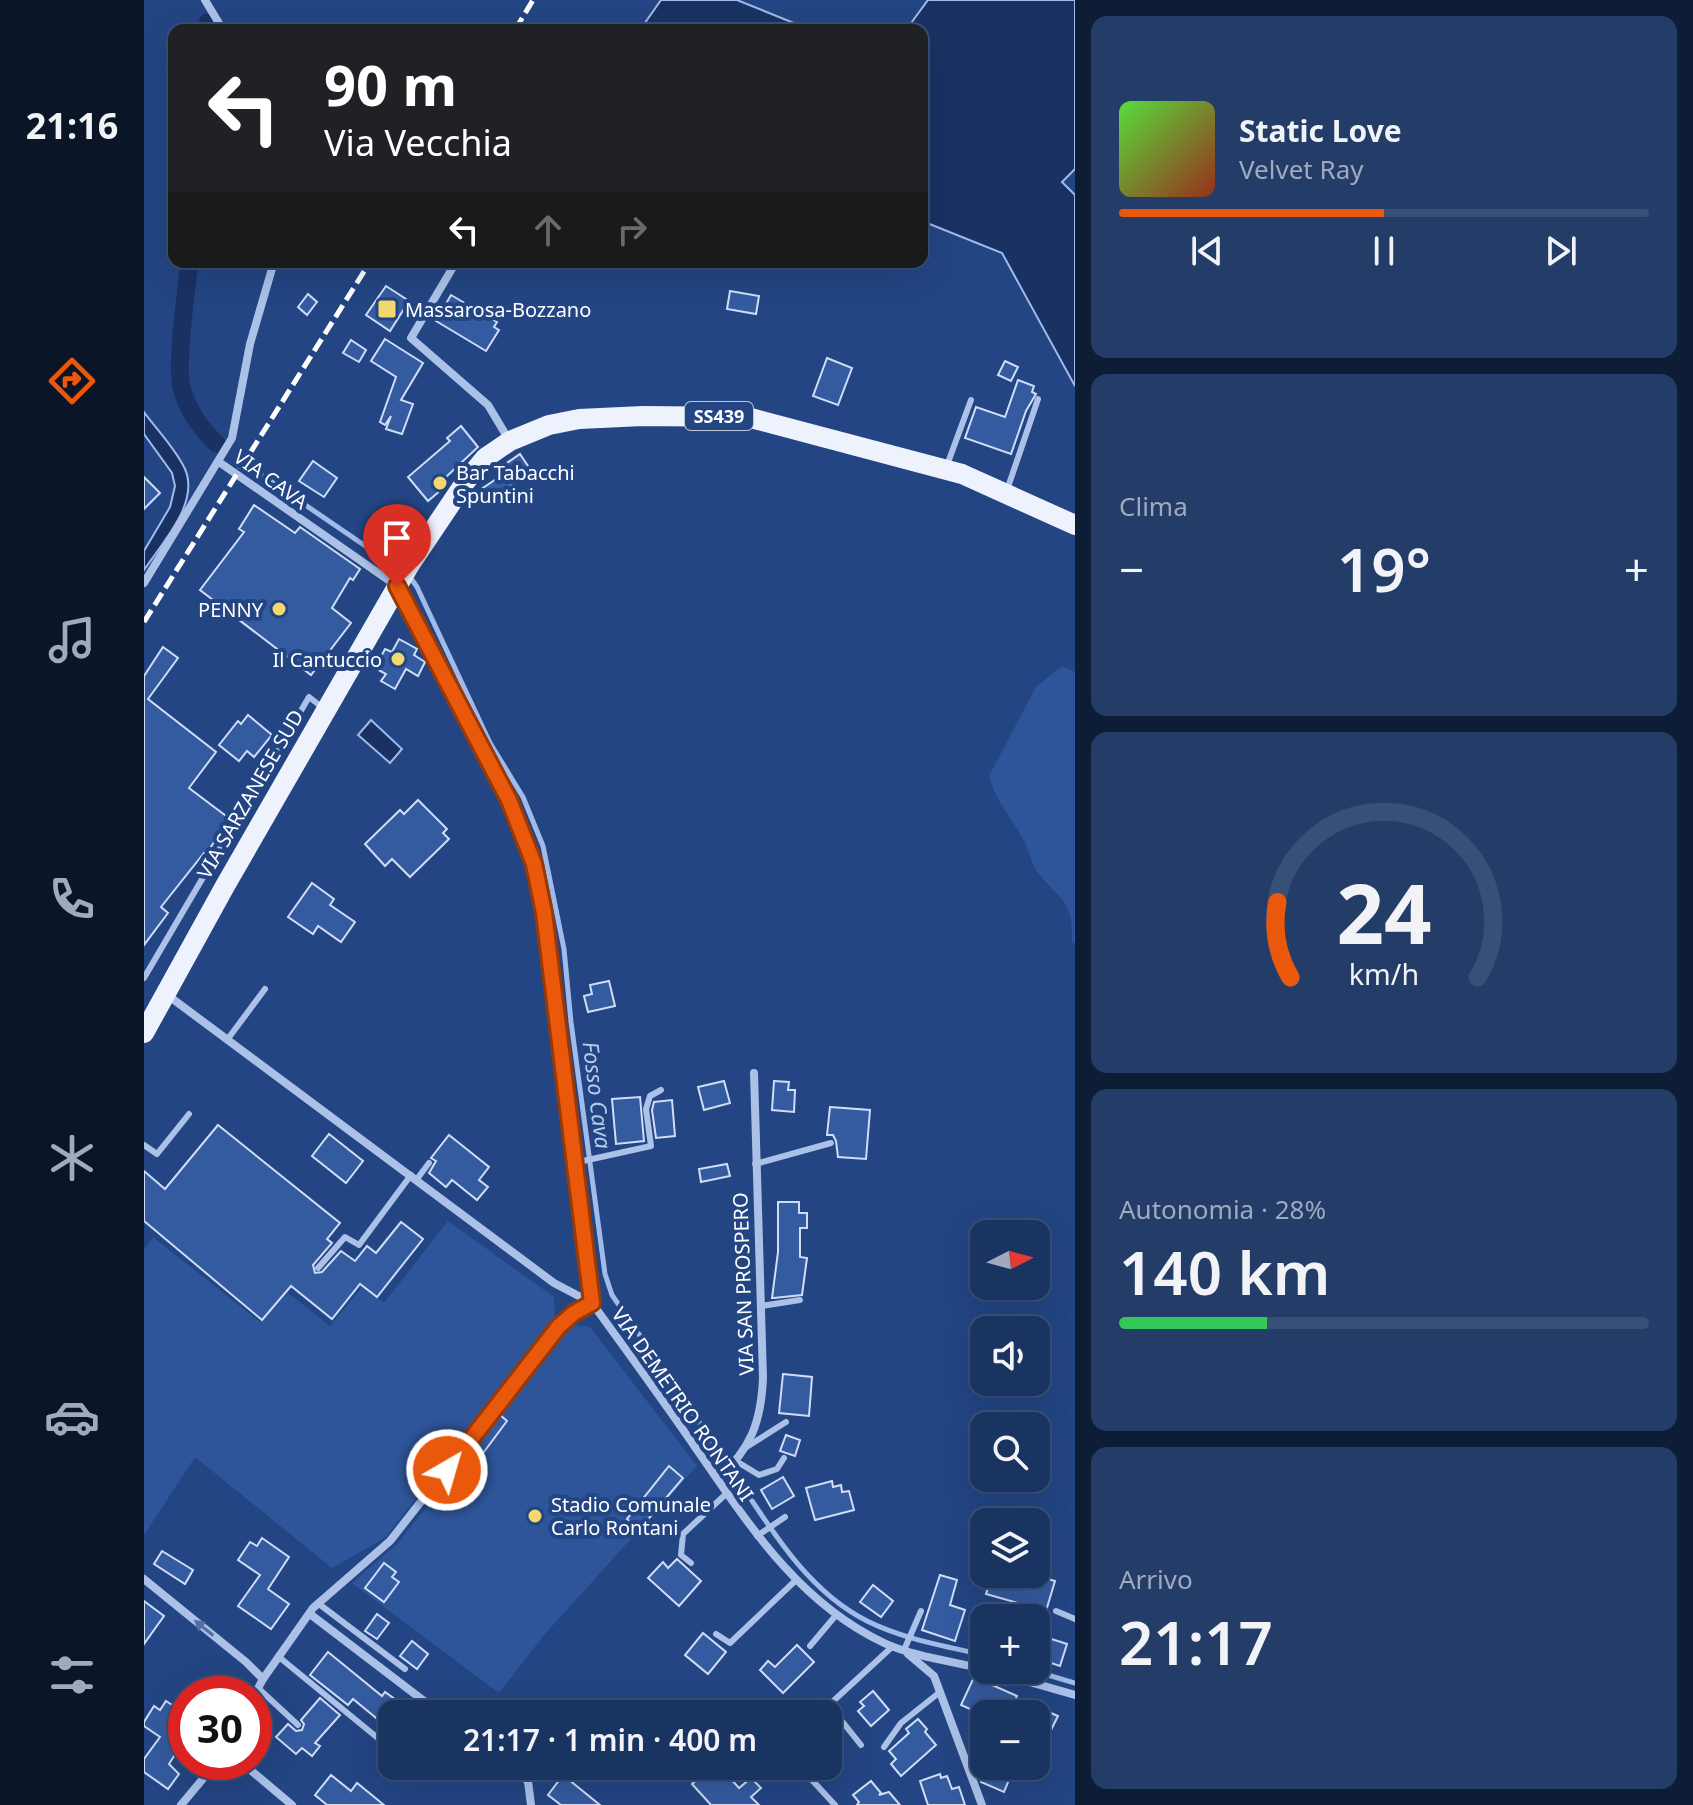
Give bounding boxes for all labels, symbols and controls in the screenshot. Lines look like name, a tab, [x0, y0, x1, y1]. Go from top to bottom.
text: 90 m	[324, 46, 457, 122]
icon: left	[192, 56, 296, 160]
text: 21:16	[26, 101, 118, 150]
text: Static Love	[1239, 110, 1402, 151]
text: Via Vecchia	[324, 118, 512, 167]
text: Velvet Ray	[1239, 151, 1364, 187]
icon: left	[442, 208, 486, 252]
icon: ahead	[526, 208, 570, 252]
icon: right	[610, 208, 654, 252]
icon: previous	[1185, 229, 1229, 273]
icon: pause	[1362, 229, 1406, 273]
icon: next	[1539, 229, 1583, 273]
place label: Massarosa-Bozzano	[405, 296, 591, 323]
marker: Massarosa-Bozzano	[376, 298, 398, 320]
icon: directions	[44, 353, 100, 409]
road number: SS439	[685, 402, 753, 430]
street label: VIA CAVA	[229, 443, 314, 515]
place label: Bar Tabacchi Spuntini	[456, 459, 575, 509]
marker: Bar Tabacchi Spuntini	[431, 474, 449, 492]
text: Clima	[1119, 488, 1188, 524]
pin	[363, 504, 431, 586]
icon: arrive	[375, 516, 419, 560]
text: 19°	[1337, 528, 1431, 610]
text: −	[1119, 539, 1144, 599]
text: +	[1624, 539, 1649, 599]
place label: PENNY	[198, 596, 264, 623]
marker: PENNY	[270, 600, 288, 618]
icon: music	[44, 612, 100, 668]
place label: Il Cantuccio	[273, 646, 382, 673]
marker: Il Cantuccio	[389, 650, 407, 668]
street label: VIA SARZANESE SUD	[191, 705, 309, 883]
text: 24	[1336, 855, 1432, 968]
icon: phone	[44, 871, 100, 927]
text: km/h	[1349, 955, 1419, 994]
water label: Fosso Cava	[577, 1039, 620, 1151]
icon: climate	[44, 1130, 100, 1186]
text: Autonomia · 28%	[1119, 1191, 1326, 1227]
street label: VIA SAN PROSPERO	[726, 1192, 760, 1376]
north arrow	[970, 1220, 1050, 1300]
map controls	[970, 1220, 1050, 1780]
text: 140 km	[1119, 1231, 1330, 1313]
street label: VIA DEMETRIO RONTANI	[606, 1302, 760, 1506]
button: sound	[970, 1316, 1050, 1396]
icon: car	[44, 1389, 100, 1445]
button: search	[970, 1412, 1050, 1492]
position arrow	[405, 1428, 489, 1512]
place label: Stadio Comunale Carlo Rontani	[551, 1491, 711, 1541]
marker: Stadio Comunale Carlo Rontani	[526, 1507, 544, 1525]
button: layers	[970, 1508, 1050, 1588]
text: Arrivo	[1119, 1561, 1193, 1597]
text: 21:17	[1119, 1601, 1273, 1683]
button: +	[970, 1604, 1050, 1684]
one-way arrow	[194, 1619, 215, 1636]
icon: filters	[44, 1647, 100, 1703]
speed limit sign: 30	[168, 1676, 272, 1780]
button: −	[970, 1700, 1050, 1780]
text: 21:17 · 1 min · 400 m	[463, 1719, 757, 1760]

